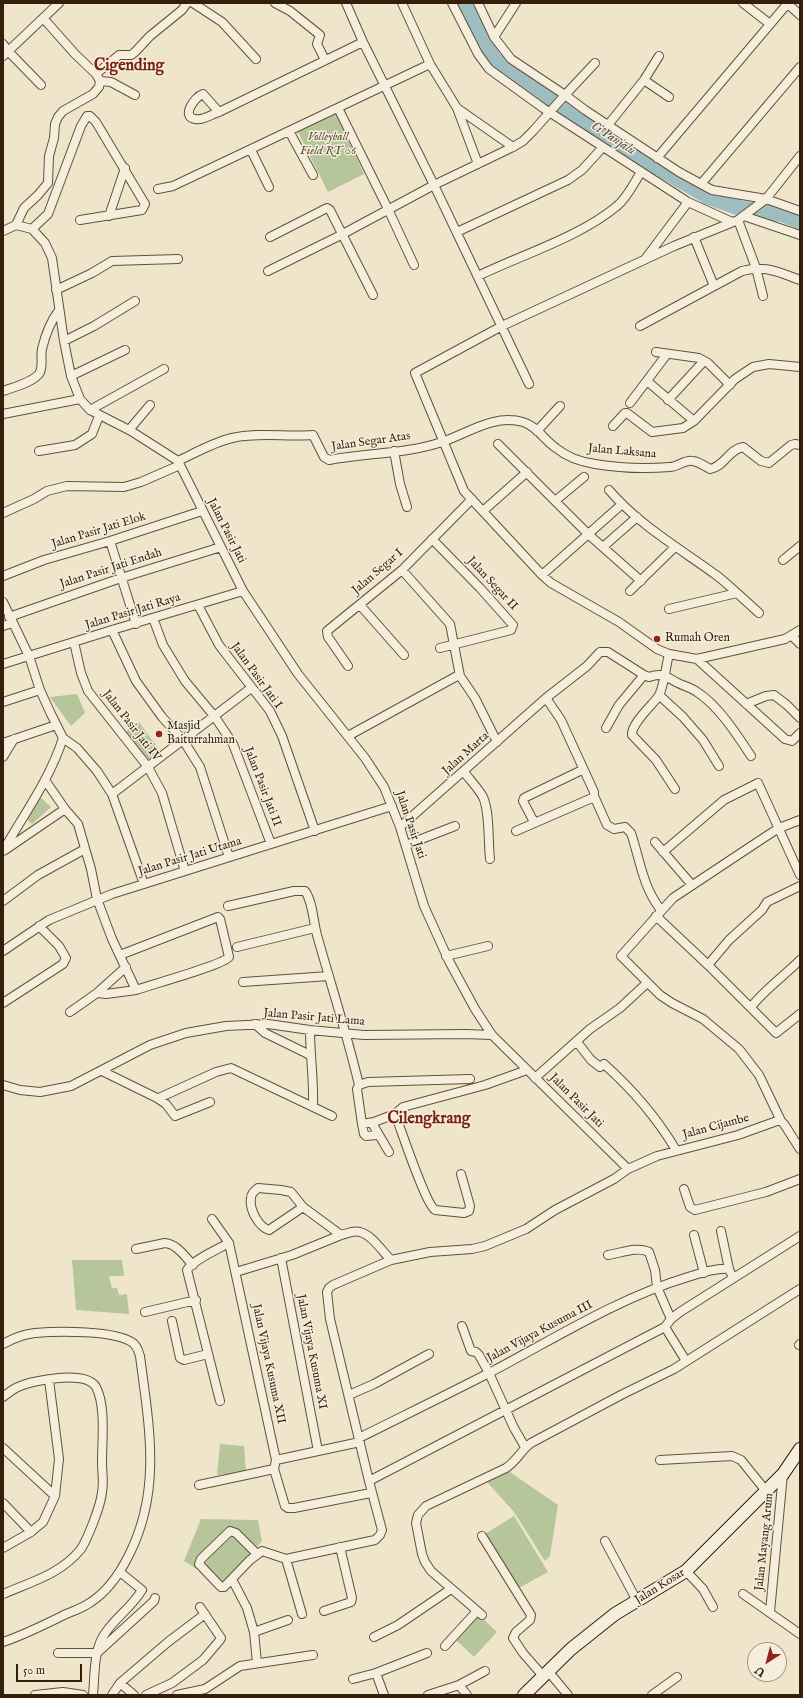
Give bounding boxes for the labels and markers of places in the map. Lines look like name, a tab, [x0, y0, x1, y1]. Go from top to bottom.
place label: Rumah Oren	[665, 632, 730, 646]
marker: Rumah Oren	[652, 634, 662, 644]
place label: Masjid Baiturrahman	[167, 720, 235, 748]
marker: Masjid Baiturrahman	[154, 729, 164, 739]

